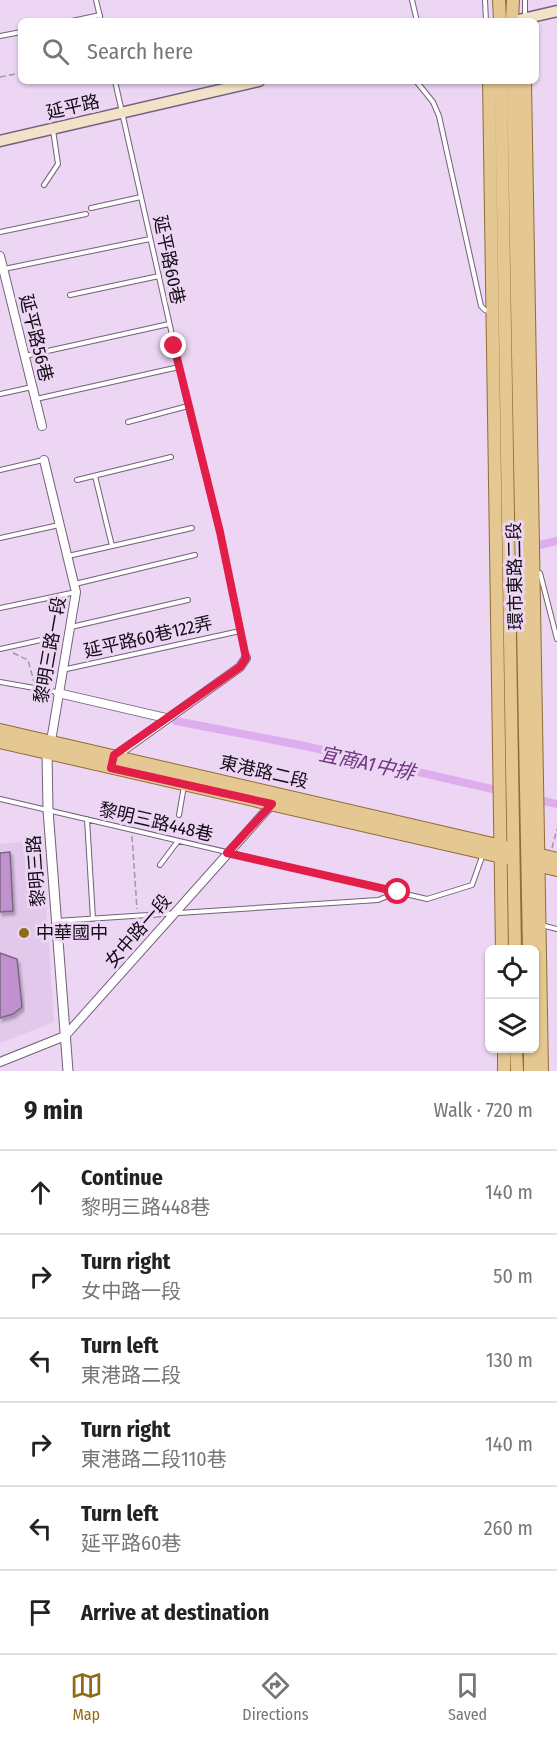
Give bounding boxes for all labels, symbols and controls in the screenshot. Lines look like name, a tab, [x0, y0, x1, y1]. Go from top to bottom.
search box	[18, 18, 539, 84]
icon: search	[39, 35, 72, 68]
text: Search here	[87, 38, 193, 65]
street label: 延平路	[44, 90, 102, 124]
street label: 延平路60巷	[149, 214, 189, 306]
street label: 延平路56巷	[15, 292, 57, 384]
route end	[160, 332, 186, 358]
street label: 環市東路二段	[503, 522, 527, 630]
street label: 黎明三路一段	[30, 595, 70, 705]
street label: 延平路60巷122弄	[82, 612, 214, 662]
water label: 宜商A1中排	[317, 741, 420, 785]
street label: 東港路二段	[218, 751, 310, 793]
street label: 黎明三路448巷	[97, 798, 215, 846]
street label: 黎明三路	[23, 834, 49, 908]
route start	[384, 878, 410, 904]
street label: 女中路一段	[100, 890, 176, 972]
place label: 中華國中	[36, 922, 108, 944]
marker: 中華國中	[17, 926, 31, 940]
map controls	[485, 945, 539, 1053]
button: locate	[485, 945, 539, 999]
button: layers	[485, 999, 539, 1053]
text: 9 min	[24, 1095, 83, 1126]
text: Walk · 720 m	[434, 1098, 533, 1122]
text: Continue	[81, 1164, 163, 1191]
icon: ahead	[24, 1176, 57, 1209]
text: 140 m	[485, 1180, 533, 1204]
text: 黎明三路448巷	[81, 1195, 210, 1219]
text: Turn right	[81, 1248, 170, 1275]
icon: right	[24, 1260, 57, 1293]
text: 50 m	[493, 1264, 533, 1288]
text: 女中路一段	[81, 1279, 181, 1303]
text: Turn left	[81, 1332, 159, 1359]
icon: left	[24, 1344, 57, 1377]
text: 130 m	[486, 1348, 533, 1372]
text: 東港路二段	[81, 1363, 181, 1387]
text: Turn right	[81, 1416, 170, 1443]
icon: right	[24, 1428, 57, 1461]
text: 140 m	[485, 1432, 533, 1456]
text: 東港路二段110巷	[81, 1447, 227, 1471]
text: Turn left	[81, 1500, 159, 1527]
icon: left	[24, 1512, 57, 1545]
text: 260 m	[484, 1516, 533, 1540]
text: 延平路60巷	[81, 1531, 181, 1555]
icon: arrive	[24, 1596, 57, 1629]
text: Arrive at destination	[81, 1599, 269, 1626]
tab: Map	[70, 1669, 103, 1724]
tab: Directions	[242, 1669, 309, 1724]
tab: Saved	[448, 1669, 487, 1724]

